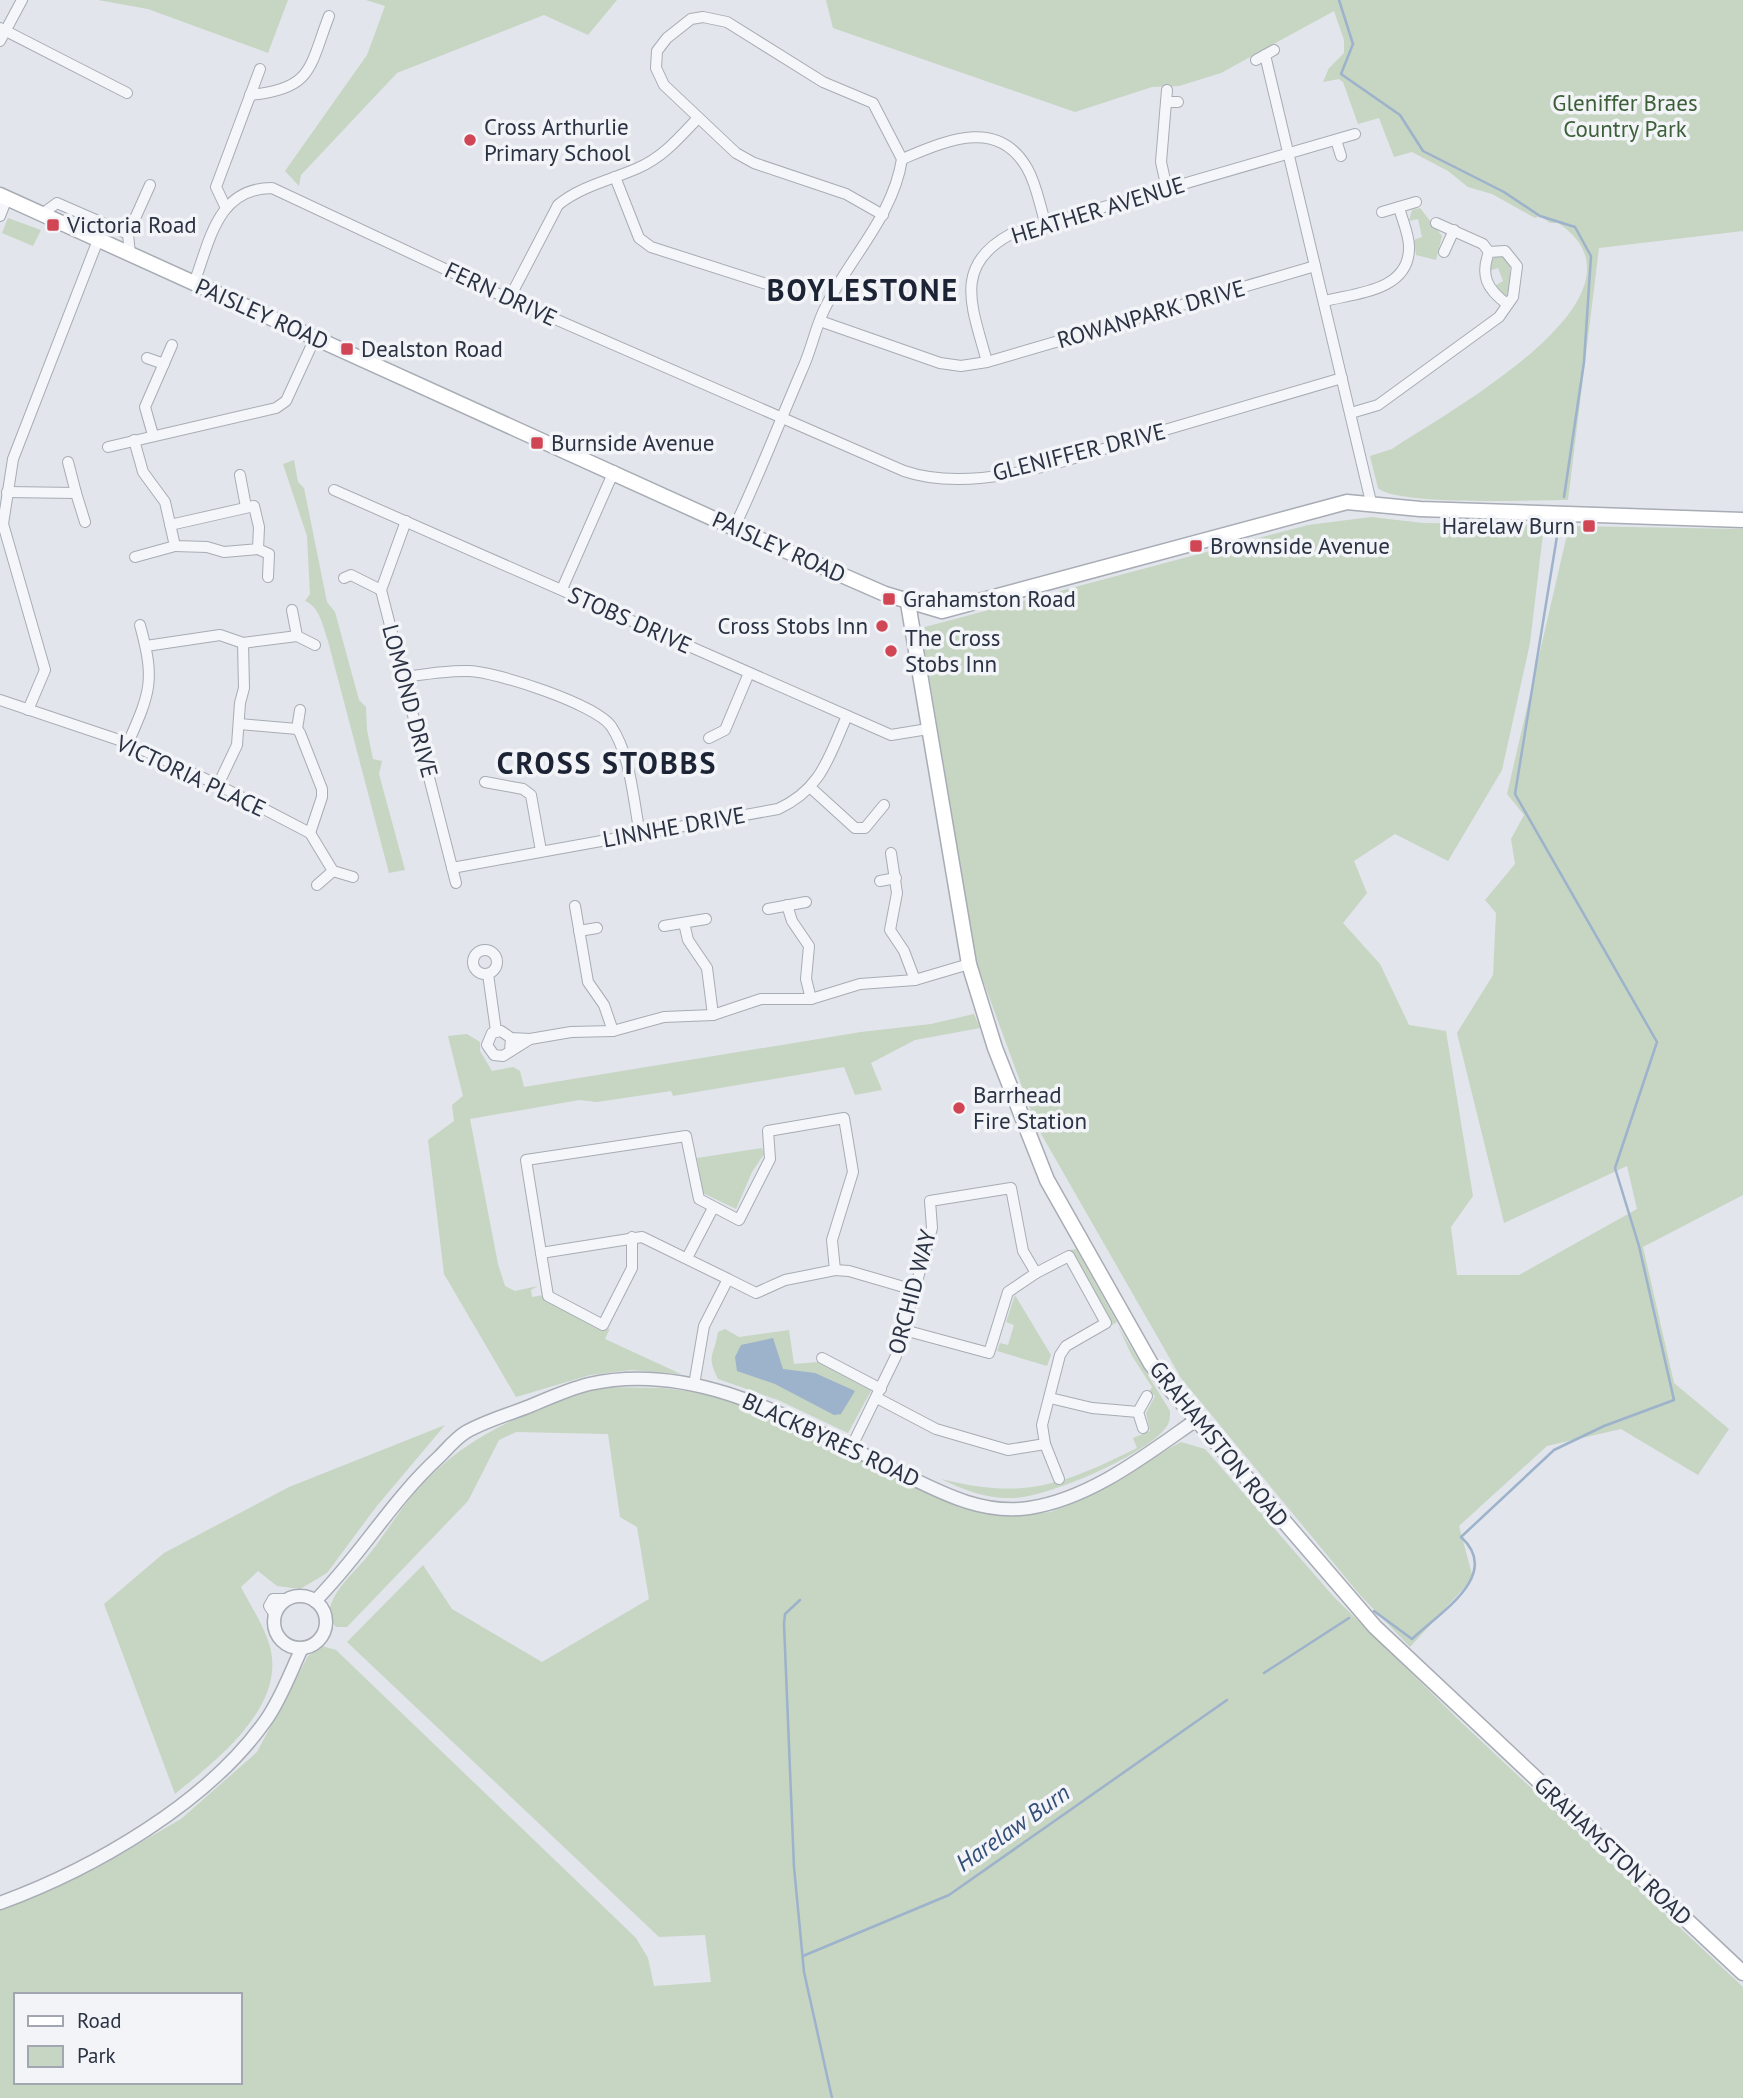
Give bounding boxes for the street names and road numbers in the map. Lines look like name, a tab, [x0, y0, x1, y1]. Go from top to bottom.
street label: HEATHER AVENUE	[1008, 169, 1188, 250]
street label: FERN DRIVE	[441, 255, 562, 332]
street label: PAISLEY ROAD	[191, 271, 333, 356]
street label: ROWANPARK DRIVE	[1054, 273, 1248, 354]
street label: GLENIFFER DRIVE	[989, 416, 1168, 487]
street label: PAISLEY ROAD	[708, 504, 850, 589]
street label: STOBS DRIVE	[564, 579, 696, 660]
street label: LOMOND DRIVE	[376, 621, 445, 781]
street label: VICTORIA PLACE	[111, 728, 271, 823]
street label: LINNHE DRIVE	[600, 800, 747, 853]
street label: ORCHID WAY	[881, 1226, 942, 1357]
street label: GRAHAMSTON ROAD	[1144, 1355, 1295, 1533]
street label: BLACKBYRES ROAD	[738, 1386, 925, 1493]
street label: GRAHAMSTON ROAD	[1528, 1770, 1698, 1931]

